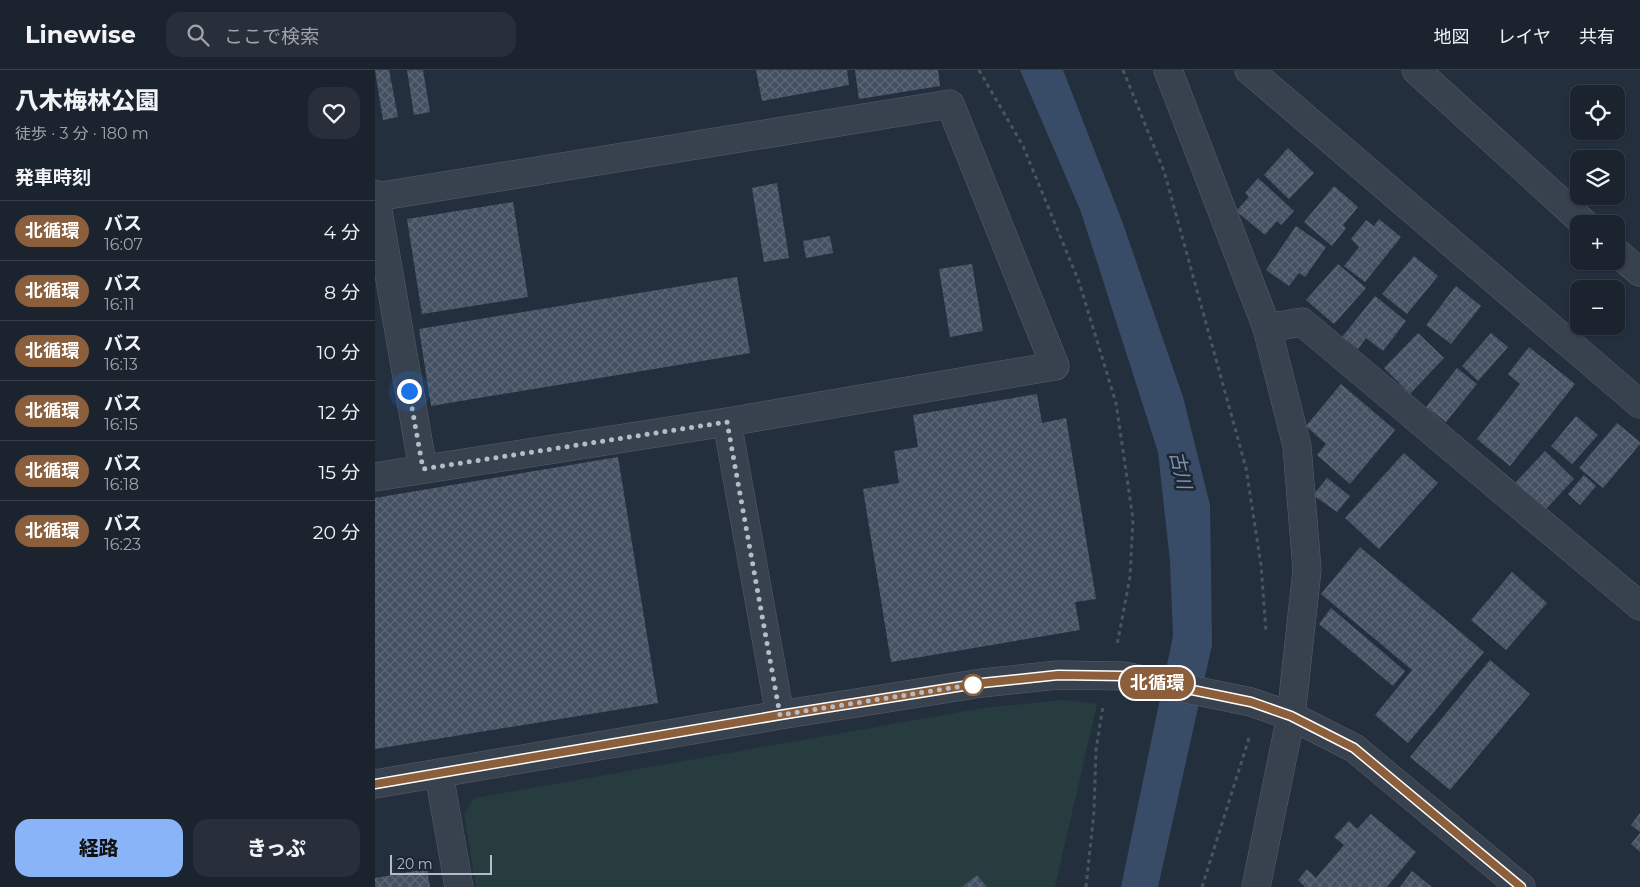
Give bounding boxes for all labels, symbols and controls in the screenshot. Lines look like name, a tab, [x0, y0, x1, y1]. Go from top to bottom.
search box	[166, 12, 516, 57]
text: Linewise	[25, 20, 136, 49]
icon: search	[184, 21, 212, 49]
text: ここで検索	[224, 25, 319, 48]
text: 地図	[1434, 26, 1470, 48]
text: レイヤ	[1498, 26, 1551, 48]
text: 共有	[1579, 26, 1615, 48]
map controls	[1570, 85, 1625, 335]
button: locate	[1570, 85, 1625, 140]
text: 八木梅林公園	[15, 86, 159, 115]
button: heart	[308, 87, 360, 139]
text: 徒歩 · 3 分 · 180 m	[15, 124, 149, 143]
button: layers	[1570, 150, 1625, 205]
text: 発車時刻	[15, 166, 91, 189]
text: バス	[104, 212, 142, 235]
button: +	[1570, 215, 1625, 270]
text: 北循環	[25, 220, 79, 242]
text: 4 分	[323, 221, 360, 244]
text: 16:07	[104, 235, 143, 254]
text: バス	[104, 272, 142, 295]
text: 北循環	[25, 280, 79, 302]
button: −	[1570, 280, 1625, 335]
text: 8 分	[324, 281, 360, 304]
text: 16:11	[104, 295, 134, 314]
text: バス	[104, 332, 142, 355]
text: 北循環	[25, 340, 79, 362]
text: 10 分	[317, 341, 360, 364]
text: 16:13	[104, 355, 138, 374]
your location	[397, 379, 422, 404]
text: バス	[104, 392, 142, 415]
text: 北循環	[25, 400, 79, 422]
text: 12 分	[318, 401, 360, 424]
text: 16:15	[104, 415, 138, 434]
water label: 古川	[1165, 449, 1196, 493]
text: バス	[104, 452, 142, 475]
text: 北循環	[25, 460, 79, 482]
text: 15 分	[318, 461, 360, 484]
text: 16:18	[104, 475, 139, 494]
text: バス	[104, 512, 142, 535]
text: 北循環	[25, 520, 79, 542]
text: 20 分	[313, 521, 360, 544]
text: 16:23	[104, 535, 141, 554]
line badge: 北循環	[1128, 667, 1186, 699]
text: 北循環	[1130, 672, 1184, 694]
unlabelled marker	[962, 674, 984, 696]
button: 経路	[15, 819, 183, 877]
button: きっぷ	[193, 819, 360, 877]
scale bar	[390, 852, 493, 875]
text: 20 m	[397, 855, 433, 873]

